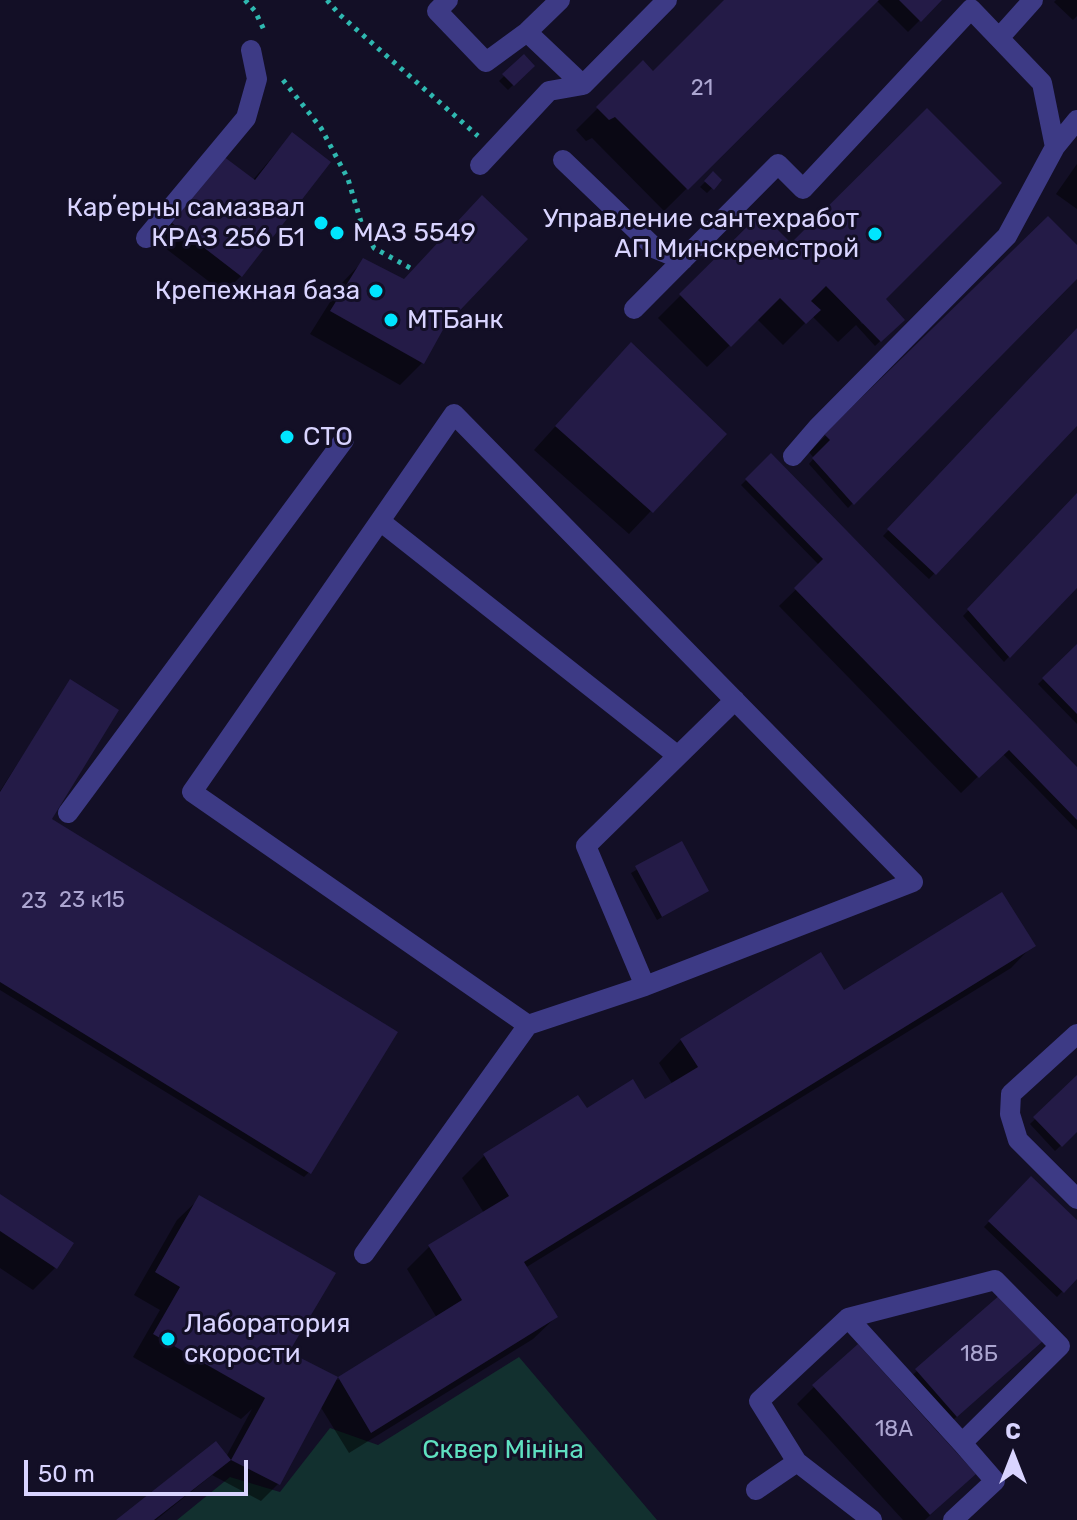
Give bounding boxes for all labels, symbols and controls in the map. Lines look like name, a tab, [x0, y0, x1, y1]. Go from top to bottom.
house number: 21	[691, 76, 713, 102]
place label: Карʼерны самазвал КРАЗ 256 Б1	[66, 192, 305, 254]
place label: Управление сантехработ АП Минскремстрой	[543, 203, 859, 264]
marker: Карʼерны самазвал КРАЗ 256 Б1	[312, 214, 330, 232]
place label: МАЗ 5549	[353, 217, 476, 249]
marker: МАЗ 5549	[328, 224, 346, 242]
marker: Управление сантехработ АП Минскремстрой	[866, 225, 884, 243]
place label: Крепежная база	[155, 275, 360, 307]
marker: Крепежная база	[367, 282, 385, 300]
place label: МТБанк	[407, 304, 503, 336]
marker: МТБанк	[382, 311, 400, 329]
place label: СТО	[303, 421, 353, 453]
marker: СТО	[278, 428, 296, 446]
house number: 23 к15	[59, 888, 125, 914]
house number: 23	[21, 889, 47, 915]
place label: Лаборатория скорости	[184, 1308, 350, 1370]
marker: Лаборатория скорости	[159, 1330, 177, 1348]
house number: 18Б	[960, 1342, 998, 1368]
north arrow	[973, 1416, 1053, 1496]
house number: 18А	[875, 1417, 913, 1443]
text: С	[1005, 1418, 1021, 1445]
park label: Сквер Мініна	[422, 1434, 584, 1466]
scale bar	[28, 1444, 252, 1494]
text: 50 m	[38, 1460, 95, 1488]

